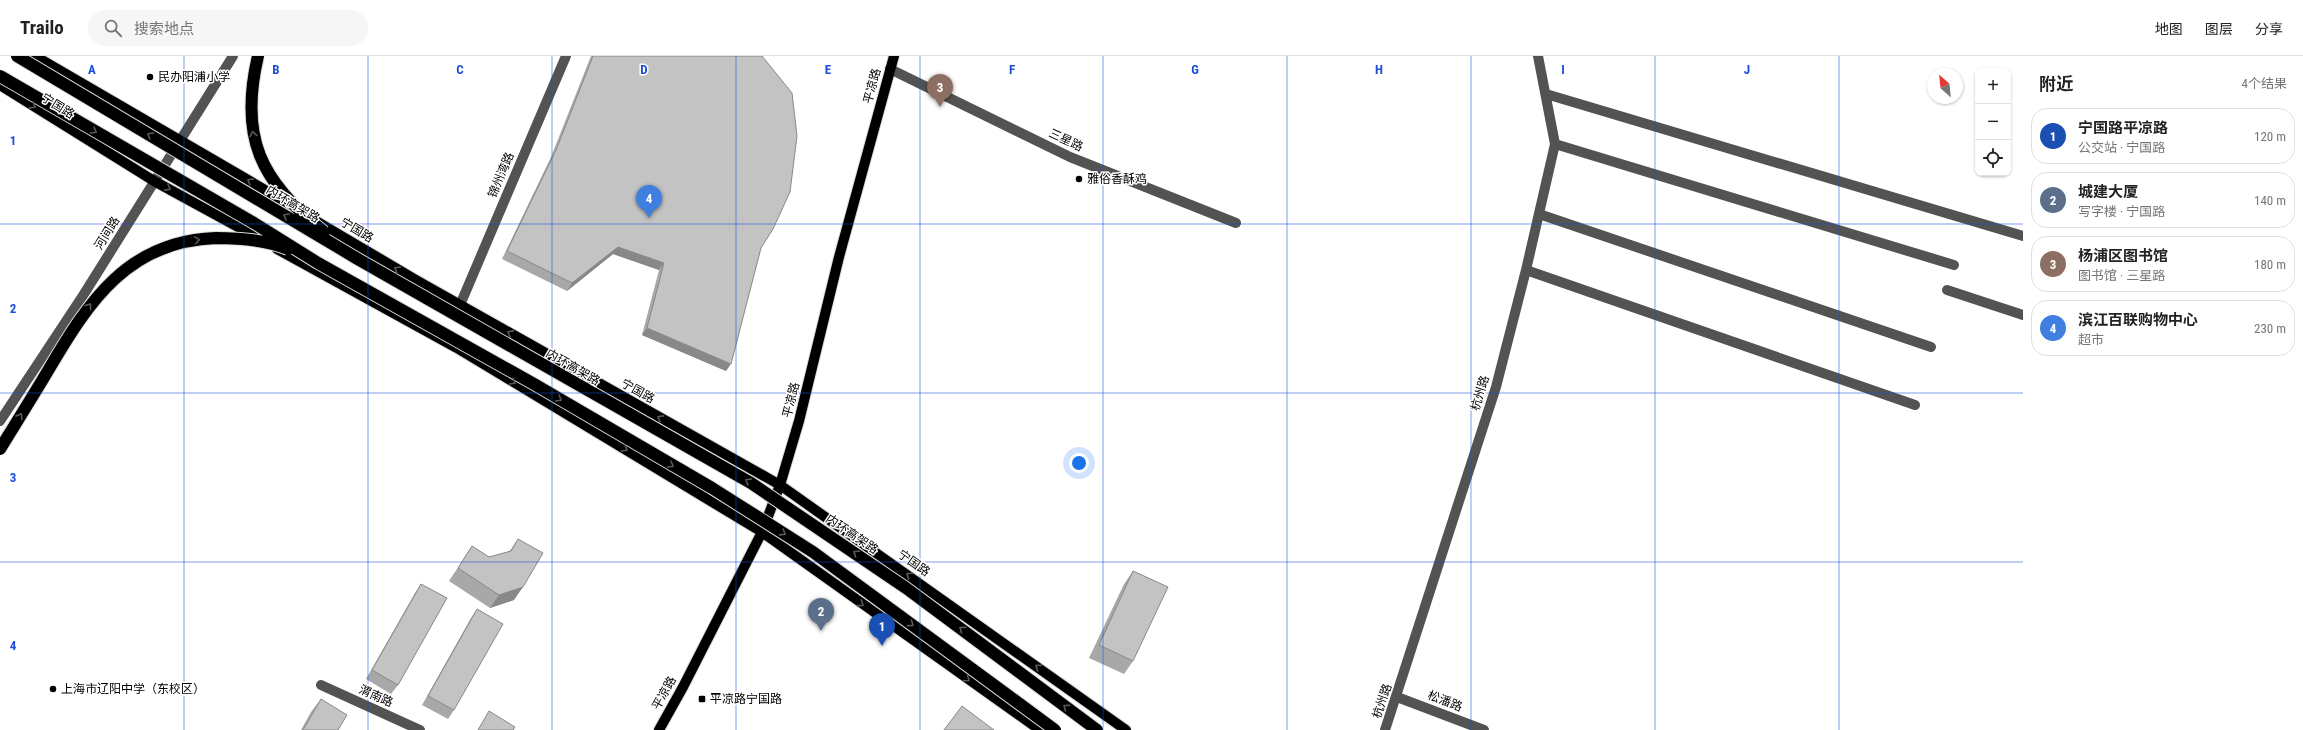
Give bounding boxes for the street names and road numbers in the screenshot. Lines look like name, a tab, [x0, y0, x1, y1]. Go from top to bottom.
street label: 平凉路	[861, 67, 883, 105]
street label: 宁国路	[39, 91, 77, 121]
street label: 三星路	[1047, 126, 1085, 154]
street label: 锦州湾路	[485, 150, 517, 200]
street label: 内环高架路	[264, 183, 322, 225]
street label: 河间路	[92, 214, 122, 252]
street label: 宁国路	[338, 215, 376, 245]
street label: 内环高架路	[544, 346, 602, 388]
street label: 杭州路	[1468, 374, 1492, 412]
street label: 宁国路	[619, 376, 657, 406]
street label: 平凉路	[780, 381, 802, 419]
street label: 内环高架路	[823, 511, 881, 557]
street label: 宁国路	[895, 547, 933, 579]
street label: 平凉路	[649, 674, 679, 712]
street label: 渭南路	[357, 682, 395, 710]
street label: 杭州路	[1370, 682, 1394, 720]
street label: 松潘路	[1426, 688, 1464, 714]

